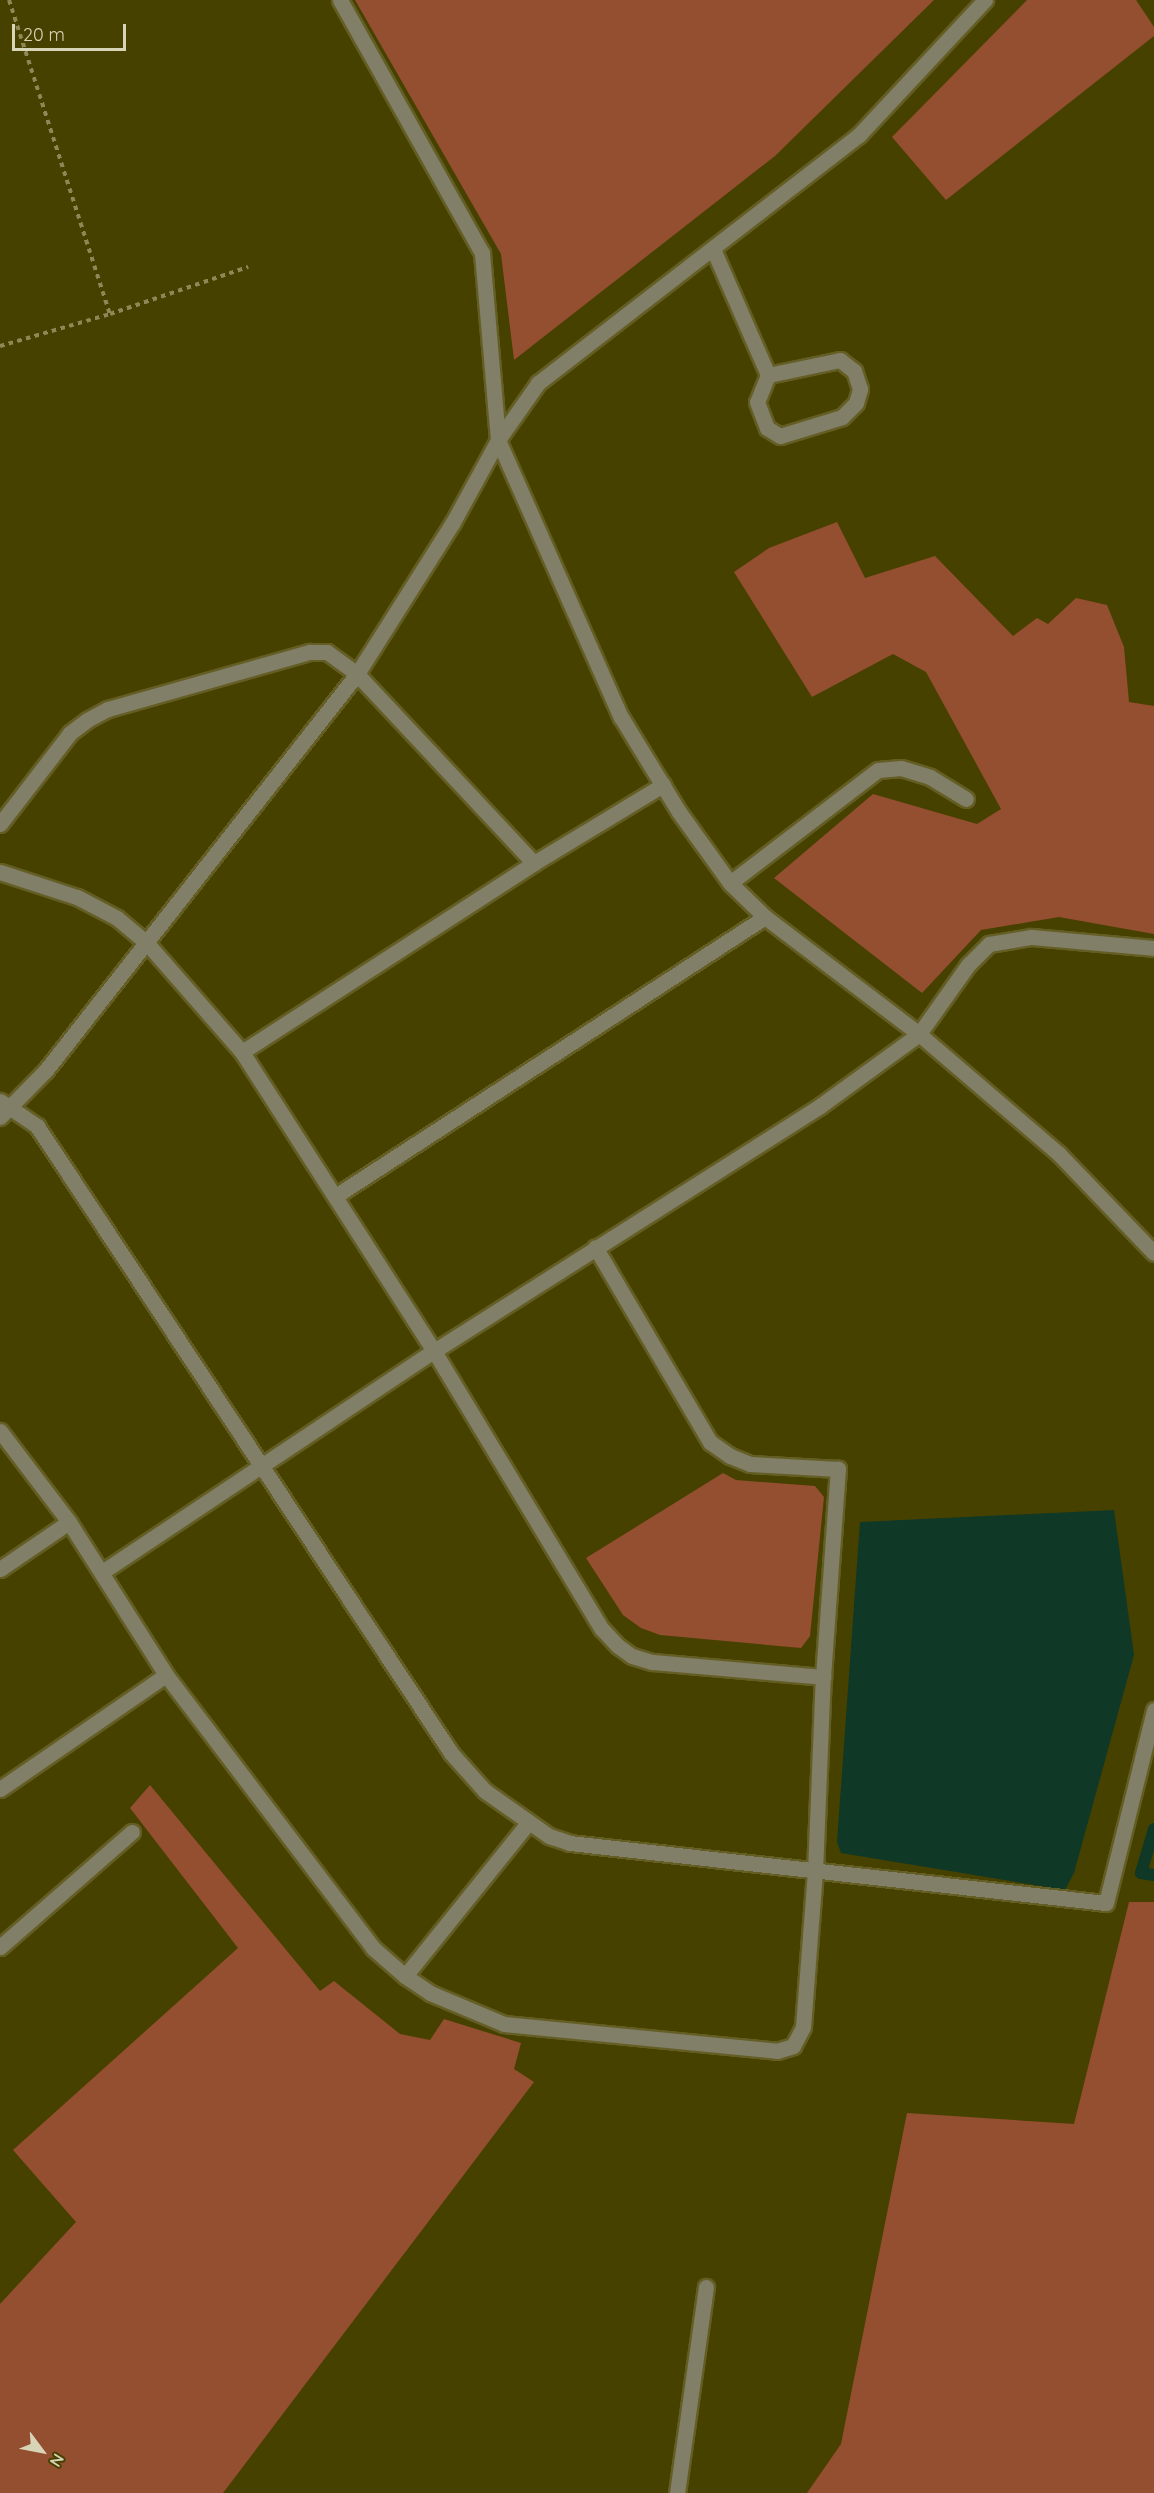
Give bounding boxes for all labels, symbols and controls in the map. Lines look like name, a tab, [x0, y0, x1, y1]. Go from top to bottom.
scale bar	[15, 12, 129, 50]
text: 20 m	[23, 23, 65, 46]
north arrow	[12, 2421, 72, 2481]
text: N	[46, 2450, 69, 2471]

